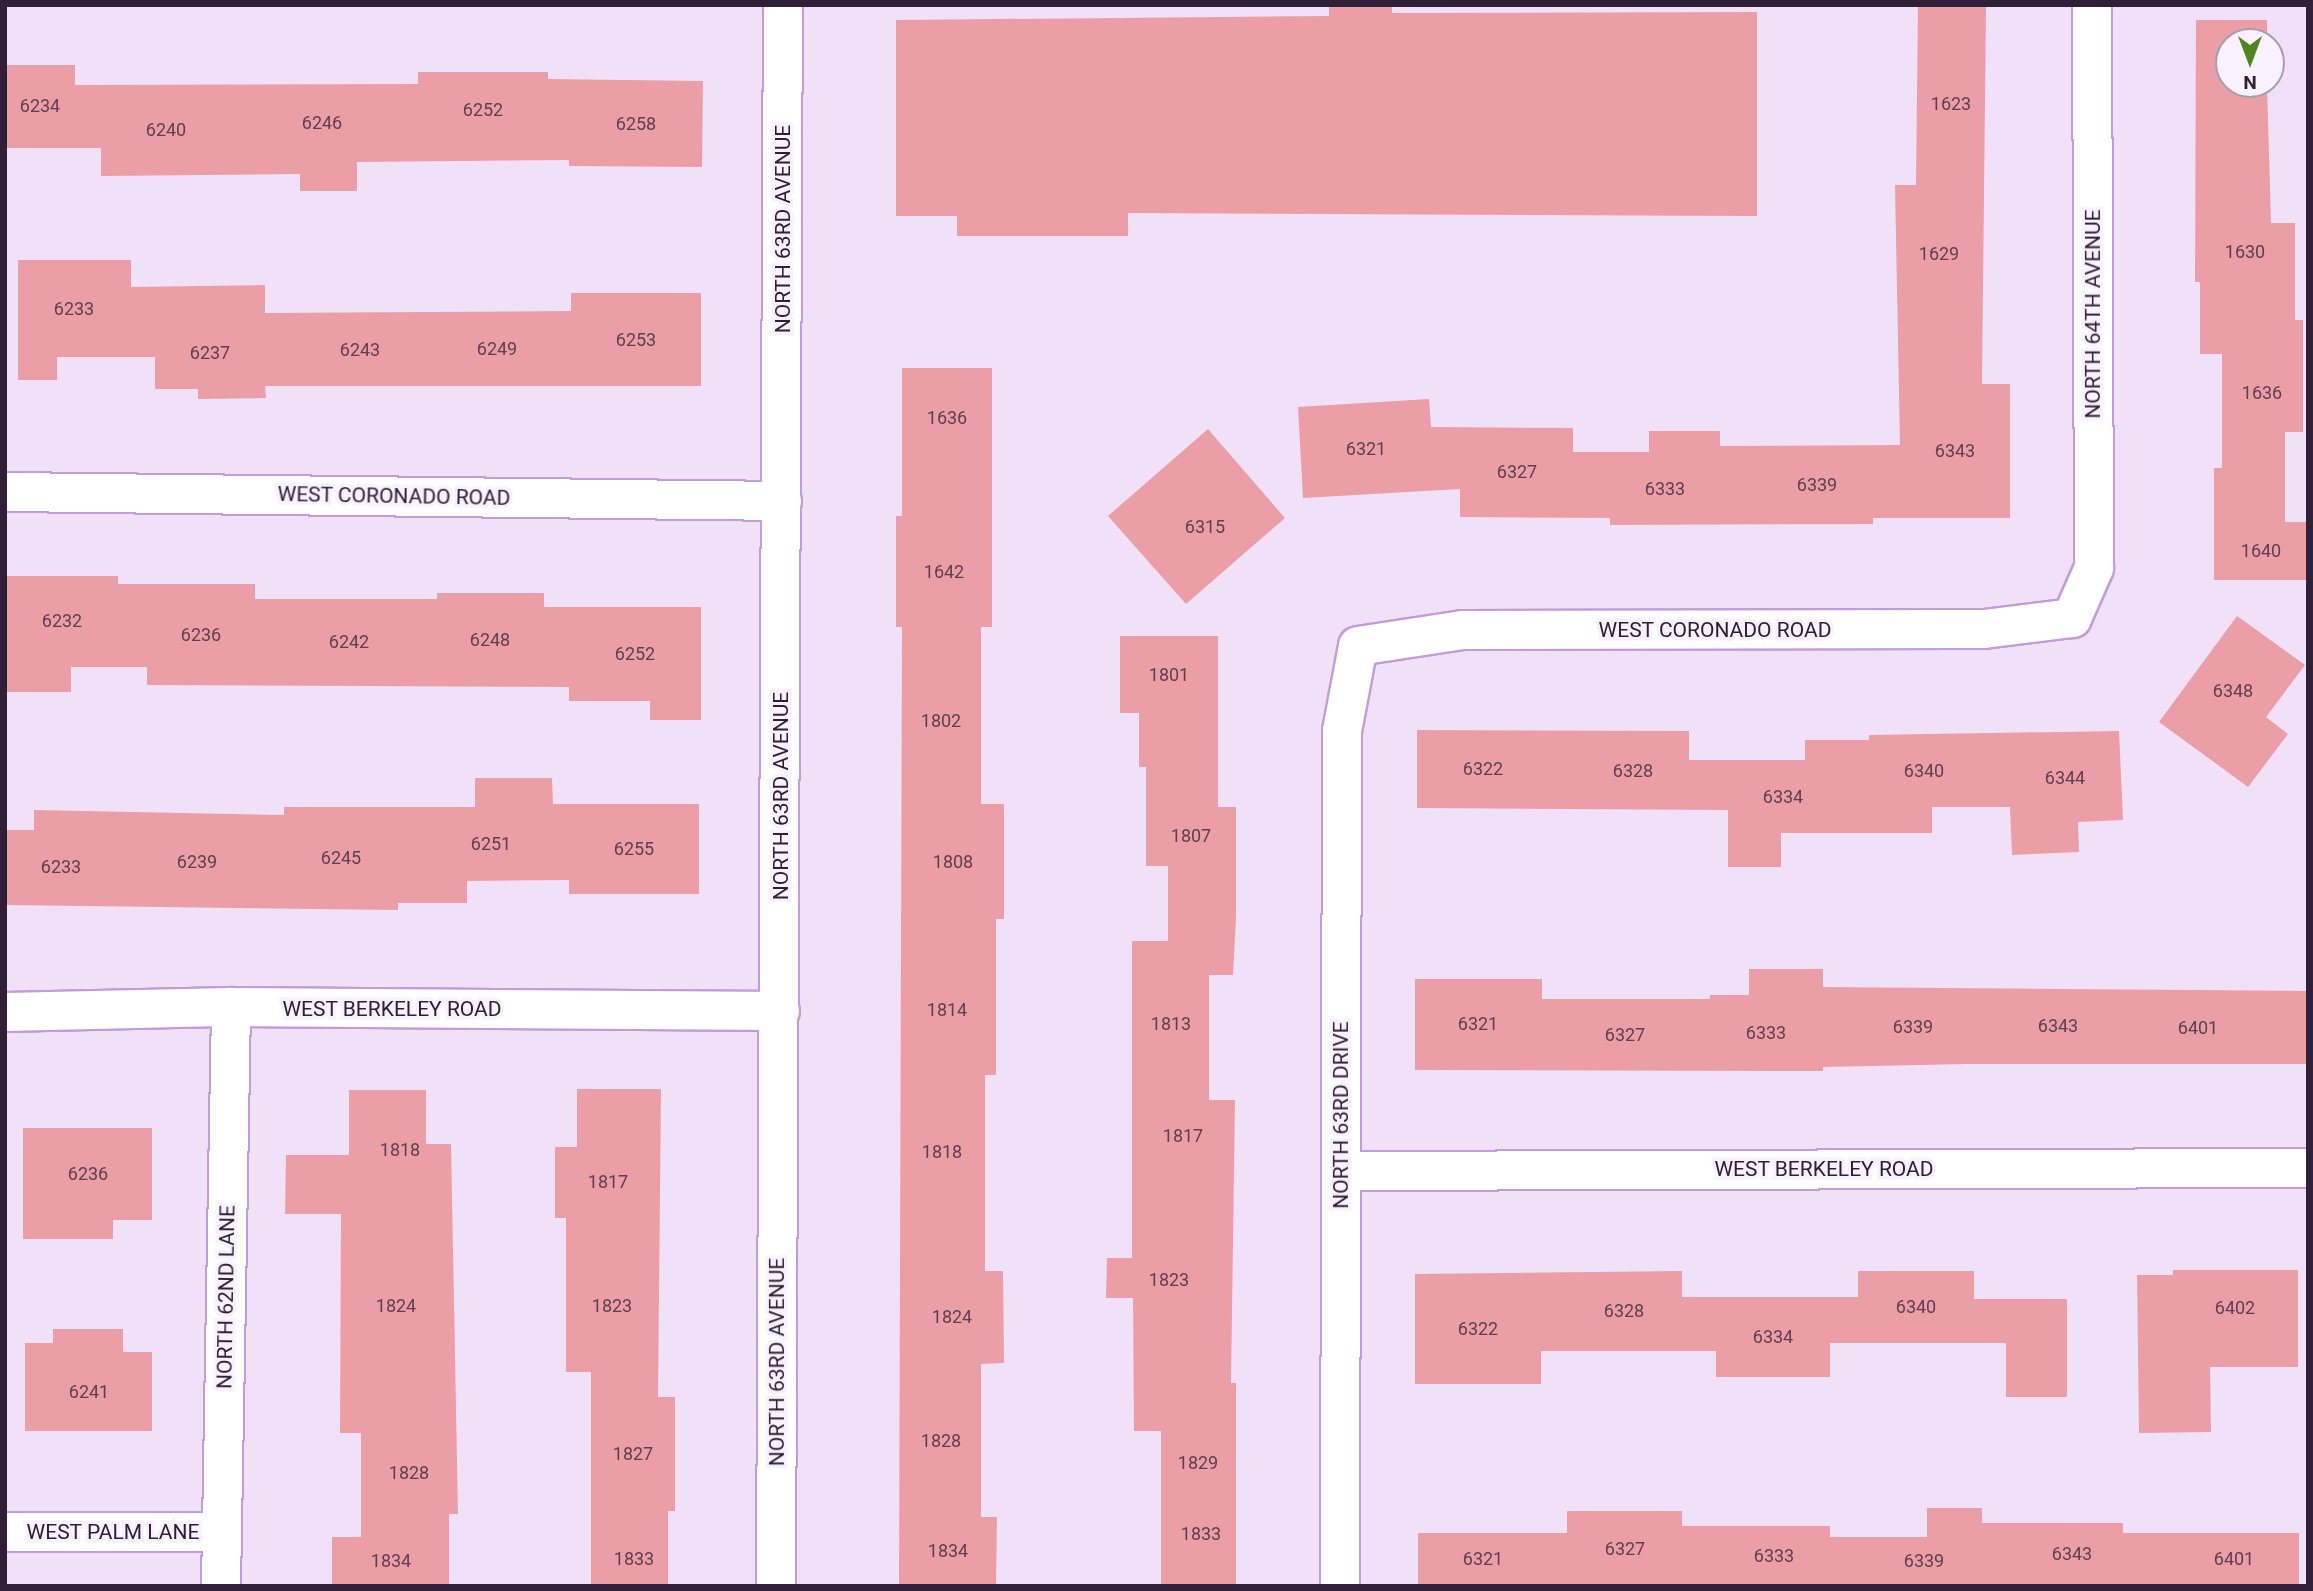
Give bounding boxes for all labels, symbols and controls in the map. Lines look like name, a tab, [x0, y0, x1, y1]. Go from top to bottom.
north arrow	[2215, 28, 2285, 98]
text: N	[2243, 71, 2257, 94]
house number: 1623	[1931, 93, 1971, 115]
house number: 6234	[20, 95, 60, 117]
house number: 6252	[463, 99, 503, 121]
house number: 6246	[302, 112, 342, 134]
house number: 6258	[616, 113, 656, 135]
house number: 6240	[146, 119, 186, 141]
street label: NORTH 63RD AVENUE	[770, 125, 796, 333]
street label: NORTH 64TH AVENUE	[2080, 209, 2106, 419]
house number: 1630	[2225, 241, 2265, 263]
house number: 1629	[1919, 243, 1959, 265]
house number: 6233	[54, 298, 94, 320]
house number: 6253	[616, 329, 656, 351]
house number: 6249	[477, 338, 517, 360]
house number: 6243	[340, 339, 380, 361]
house number: 6237	[190, 342, 230, 364]
house number: 1636	[2242, 382, 2282, 404]
house number: 1636	[927, 407, 967, 429]
house number: 6321	[1346, 438, 1386, 460]
house number: 6343	[1935, 440, 1975, 462]
house number: 6327	[1497, 461, 1537, 483]
house number: 6339	[1797, 474, 1837, 496]
house number: 6333	[1645, 478, 1685, 500]
street label: WEST CORONADO ROAD	[277, 481, 511, 511]
house number: 6315	[1185, 516, 1225, 538]
house number: 1640	[2241, 540, 2281, 562]
house number: 1642	[924, 561, 964, 583]
house number: 6232	[42, 610, 82, 632]
street label: WEST CORONADO ROAD	[1598, 617, 1832, 643]
house number: 6236	[181, 624, 221, 646]
house number: 6248	[470, 629, 510, 651]
house number: 6242	[329, 631, 369, 653]
house number: 6252	[615, 643, 655, 665]
house number: 1801	[1149, 664, 1189, 686]
house number: 6348	[2213, 680, 2253, 702]
street label: NORTH 63RD AVENUE	[768, 692, 794, 900]
house number: 1802	[921, 710, 961, 732]
house number: 6322	[1463, 758, 1503, 780]
house number: 6328	[1613, 760, 1653, 782]
house number: 6340	[1904, 760, 1944, 782]
house number: 6344	[2045, 767, 2085, 789]
house number: 6334	[1763, 786, 1803, 808]
house number: 1807	[1171, 825, 1211, 847]
house number: 6251	[471, 833, 511, 855]
house number: 6255	[614, 838, 654, 860]
house number: 6245	[321, 847, 361, 869]
house number: 6239	[177, 851, 217, 873]
house number: 1808	[933, 851, 973, 873]
house number: 6233	[41, 856, 81, 878]
street label: WEST BERKELEY ROAD	[282, 996, 502, 1022]
house number: 1814	[927, 999, 967, 1021]
house number: 1813	[1151, 1013, 1191, 1035]
house number: 6321	[1458, 1013, 1498, 1035]
house number: 6343	[2038, 1015, 2078, 1037]
house number: 6339	[1893, 1016, 1933, 1038]
house number: 6401	[2178, 1017, 2218, 1039]
street label: NORTH 63RD DRIVE	[1328, 1021, 1354, 1209]
house number: 6333	[1746, 1022, 1786, 1044]
house number: 6327	[1605, 1024, 1645, 1046]
house number: 1817	[1163, 1125, 1203, 1147]
house number: 1818	[380, 1139, 420, 1161]
house number: 1818	[922, 1141, 962, 1163]
street label: WEST BERKELEY ROAD	[1714, 1156, 1934, 1182]
house number: 6236	[68, 1163, 108, 1185]
house number: 1817	[588, 1171, 628, 1193]
street label: NORTH 62ND LANE	[212, 1205, 240, 1389]
street label: NORTH 63RD AVENUE	[764, 1258, 790, 1466]
house number: 1823	[1149, 1269, 1189, 1291]
house number: 1824	[376, 1295, 416, 1317]
house number: 1823	[592, 1295, 632, 1317]
house number: 6340	[1896, 1296, 1936, 1318]
house number: 6402	[2215, 1297, 2255, 1319]
house number: 6328	[1604, 1300, 1644, 1322]
house number: 1824	[932, 1306, 972, 1328]
house number: 6322	[1458, 1318, 1498, 1340]
house number: 6334	[1753, 1326, 1793, 1348]
house number: 6241	[69, 1381, 109, 1403]
house number: 1828	[921, 1430, 961, 1452]
house number: 1827	[613, 1443, 653, 1465]
house number: 1829	[1178, 1452, 1218, 1474]
house number: 1828	[389, 1462, 429, 1484]
street label: WEST PALM LANE	[26, 1519, 200, 1545]
house number: 1833	[1181, 1523, 1221, 1545]
house number: 6327	[1605, 1538, 1645, 1560]
house number: 1834	[928, 1540, 968, 1562]
house number: 6343	[2052, 1543, 2092, 1565]
house number: 6333	[1754, 1545, 1794, 1567]
house number: 1833	[614, 1548, 654, 1570]
house number: 6321	[1463, 1548, 1503, 1570]
house number: 6401	[2214, 1548, 2254, 1570]
house number: 1834	[371, 1550, 411, 1572]
house number: 6339	[1904, 1550, 1944, 1572]

